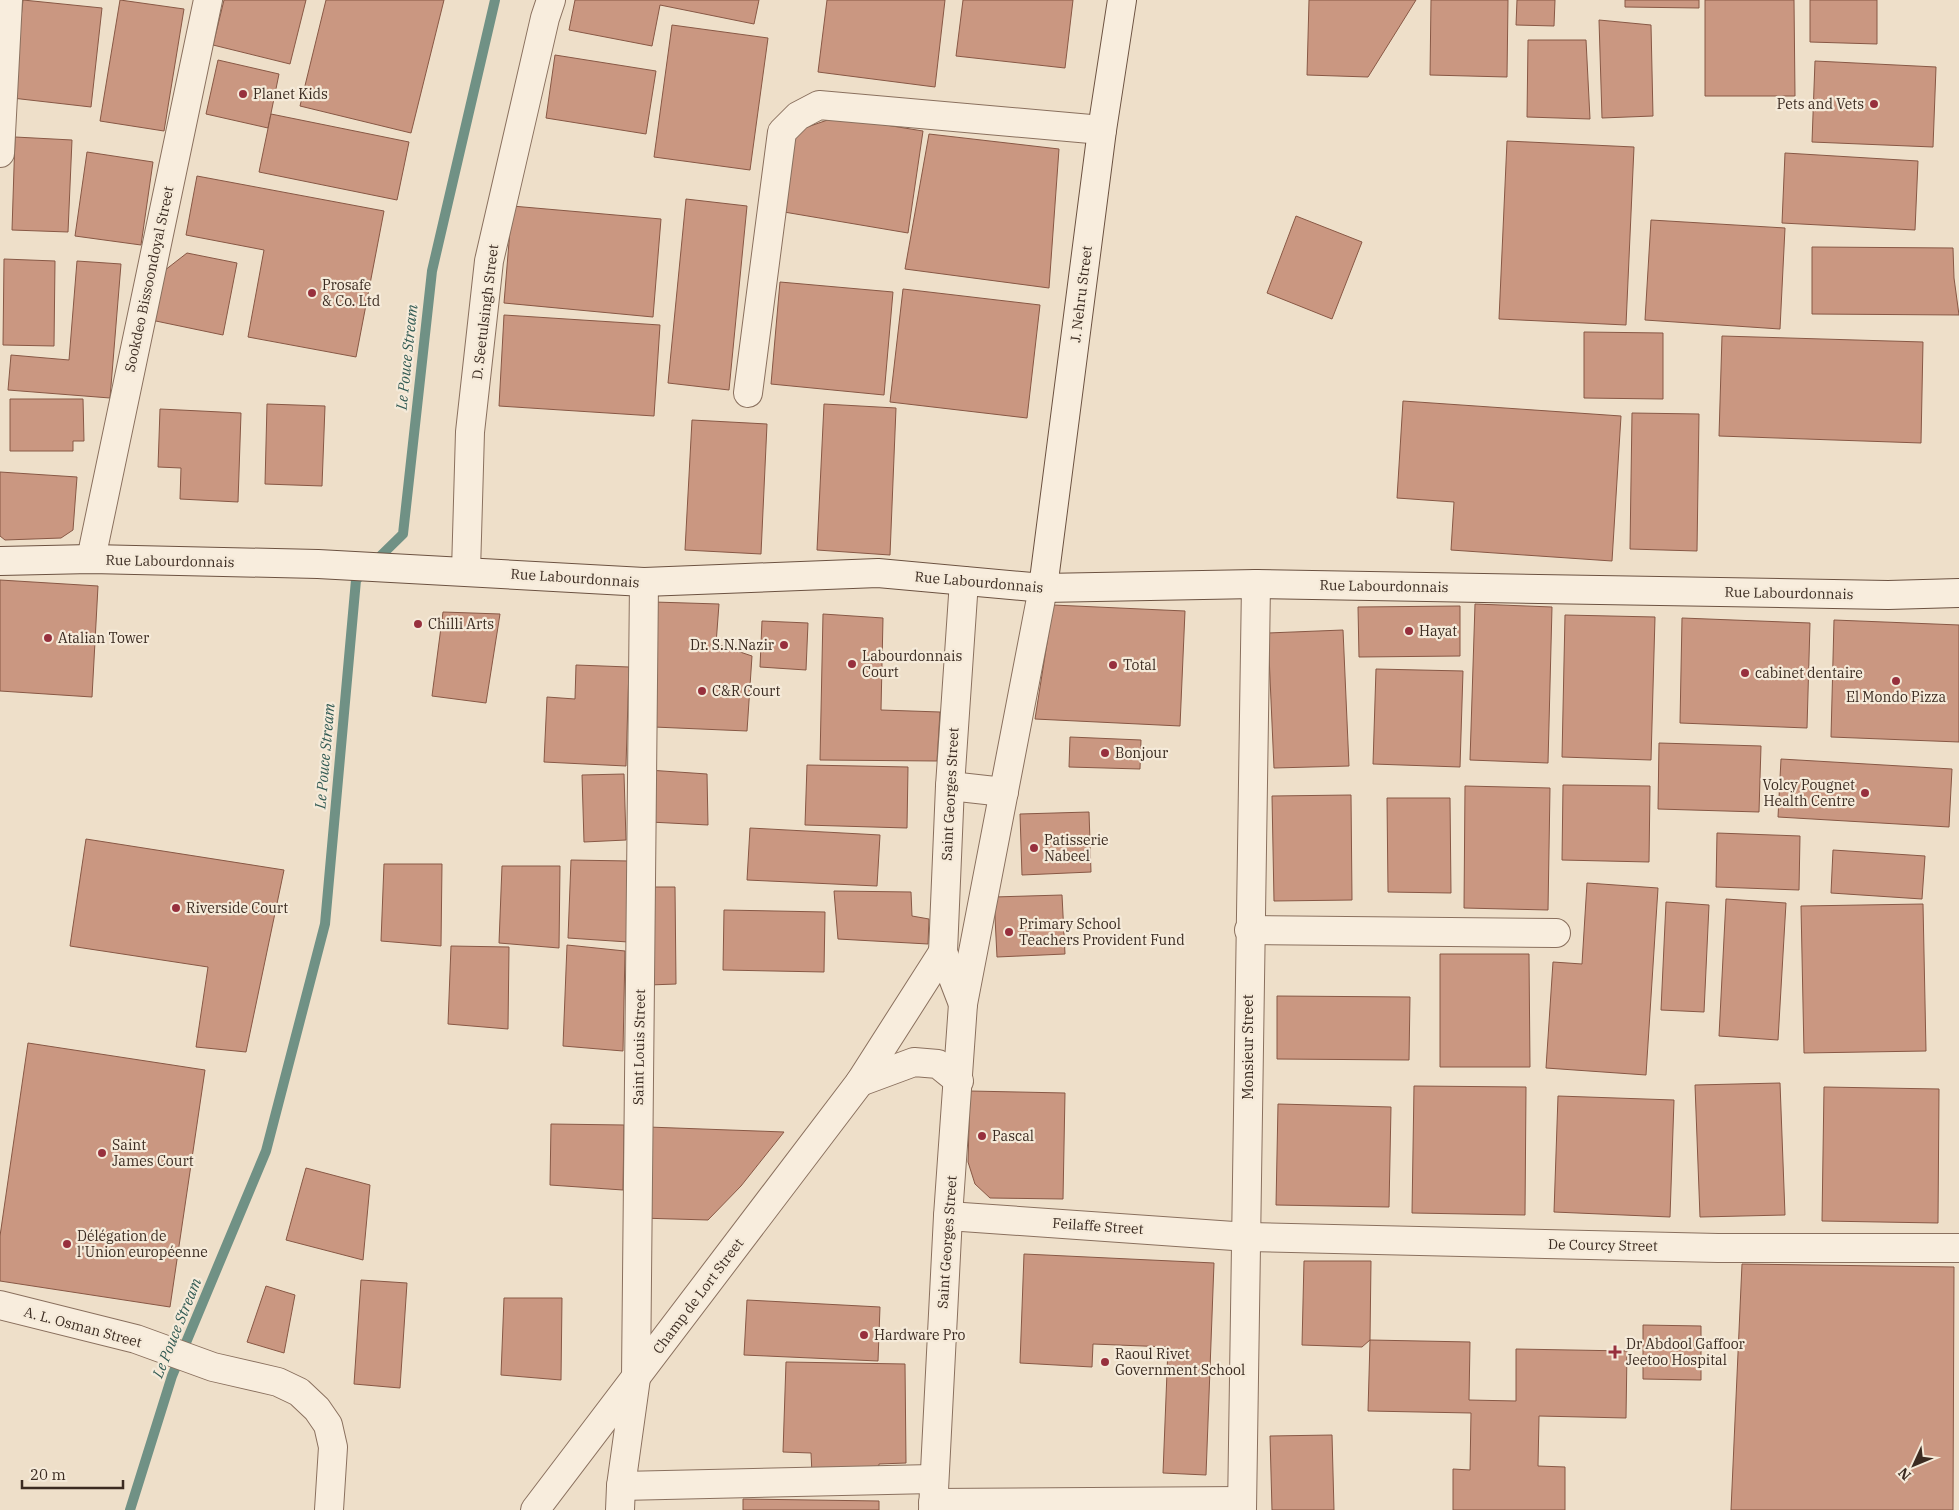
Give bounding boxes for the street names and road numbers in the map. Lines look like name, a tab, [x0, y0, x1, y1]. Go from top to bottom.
street label: Sookdeo Bissoondoyal Street	[120, 184, 178, 374]
street label: D. Seetulsingh Street	[468, 243, 502, 381]
street label: J. Nehru Street	[1066, 244, 1096, 343]
street label: Rue Labourdonnais	[105, 551, 235, 571]
street label: Rue Labourdonnais	[510, 565, 640, 591]
street label: Rue Labourdonnais	[914, 567, 1044, 597]
street label: Rue Labourdonnais	[1319, 576, 1449, 596]
street label: Rue Labourdonnais	[1724, 583, 1854, 603]
street label: Saint Georges Street	[938, 727, 962, 861]
street label: Saint Louis Street	[629, 989, 649, 1105]
street label: Monsieur Street	[1239, 994, 1257, 1100]
street label: Saint Georges Street	[933, 1175, 961, 1309]
street label: Feilaffe Street	[1052, 1214, 1144, 1238]
street label: Champ de Lort Street	[649, 1235, 747, 1357]
street label: De Courcy Street	[1548, 1235, 1658, 1255]
street label: A. L. Osman Street	[22, 1303, 144, 1351]

